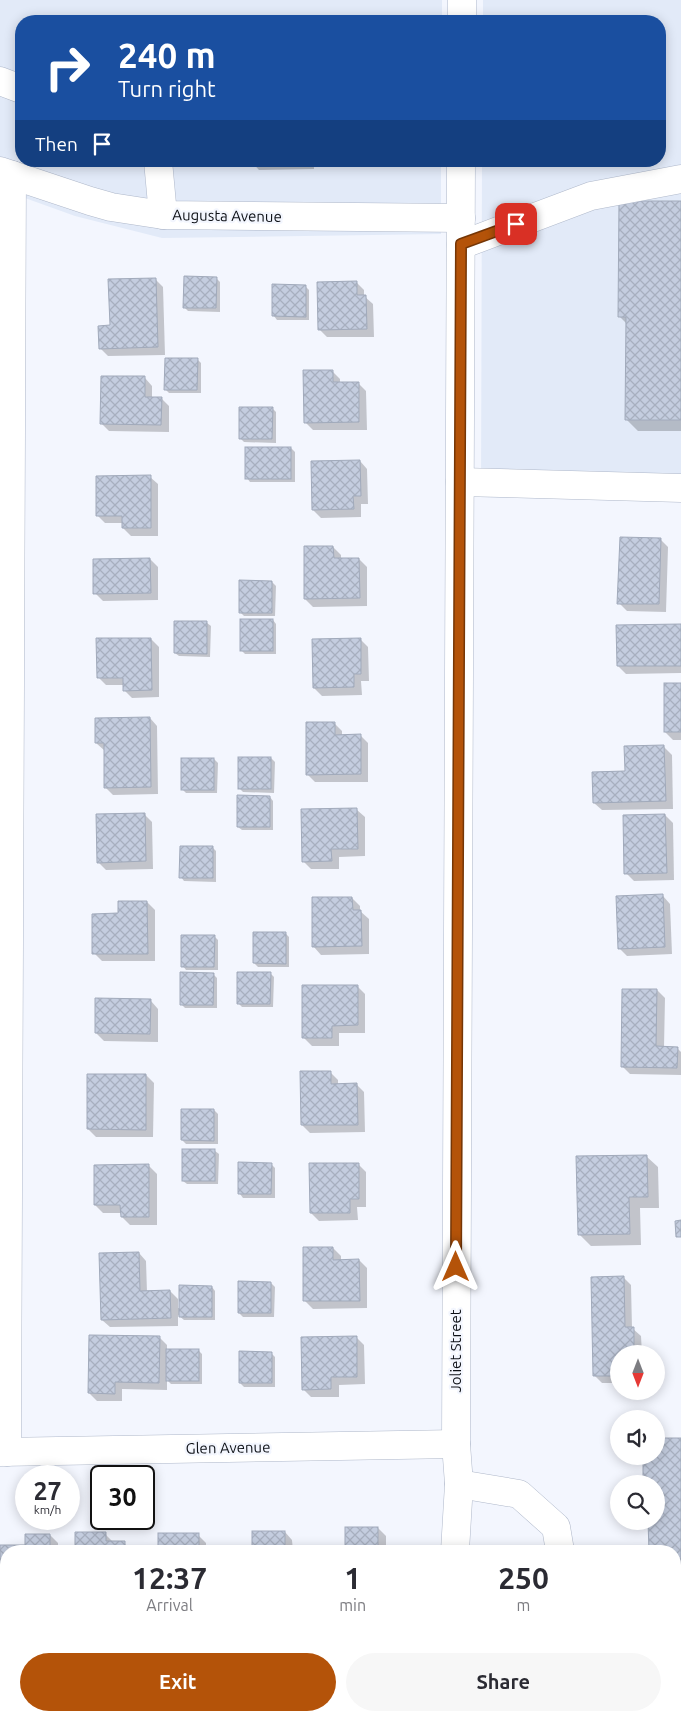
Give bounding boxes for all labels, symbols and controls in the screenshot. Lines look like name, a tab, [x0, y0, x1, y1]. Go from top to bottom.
icon: right	[35, 35, 100, 100]
text: 240 m	[118, 35, 216, 75]
text: Turn right	[118, 76, 216, 101]
icon: arrive	[88, 130, 116, 158]
text: Then	[35, 133, 78, 155]
pin	[495, 203, 537, 245]
street label: Augusta Avenue	[172, 206, 282, 225]
icon: arrive	[502, 210, 530, 238]
position arrow	[429, 1240, 481, 1292]
street label: Joliet Street	[447, 1309, 464, 1393]
north arrow	[610, 1345, 665, 1400]
map controls	[610, 1345, 665, 1530]
button: sound	[610, 1410, 665, 1465]
street label: Glen Avenue	[185, 1438, 270, 1457]
speed limit sign: 30	[90, 1465, 155, 1530]
button: search	[610, 1475, 665, 1530]
text: 27	[33, 1477, 62, 1505]
text: km/h	[34, 1503, 61, 1516]
text: 12:37	[132, 1561, 207, 1595]
text: 1	[344, 1561, 361, 1595]
text: 250	[498, 1561, 549, 1595]
text: Arrival	[146, 1596, 193, 1614]
text: min	[339, 1596, 366, 1614]
text: m	[517, 1596, 530, 1614]
button: Exit	[20, 1653, 336, 1711]
button: Share	[346, 1653, 661, 1711]

